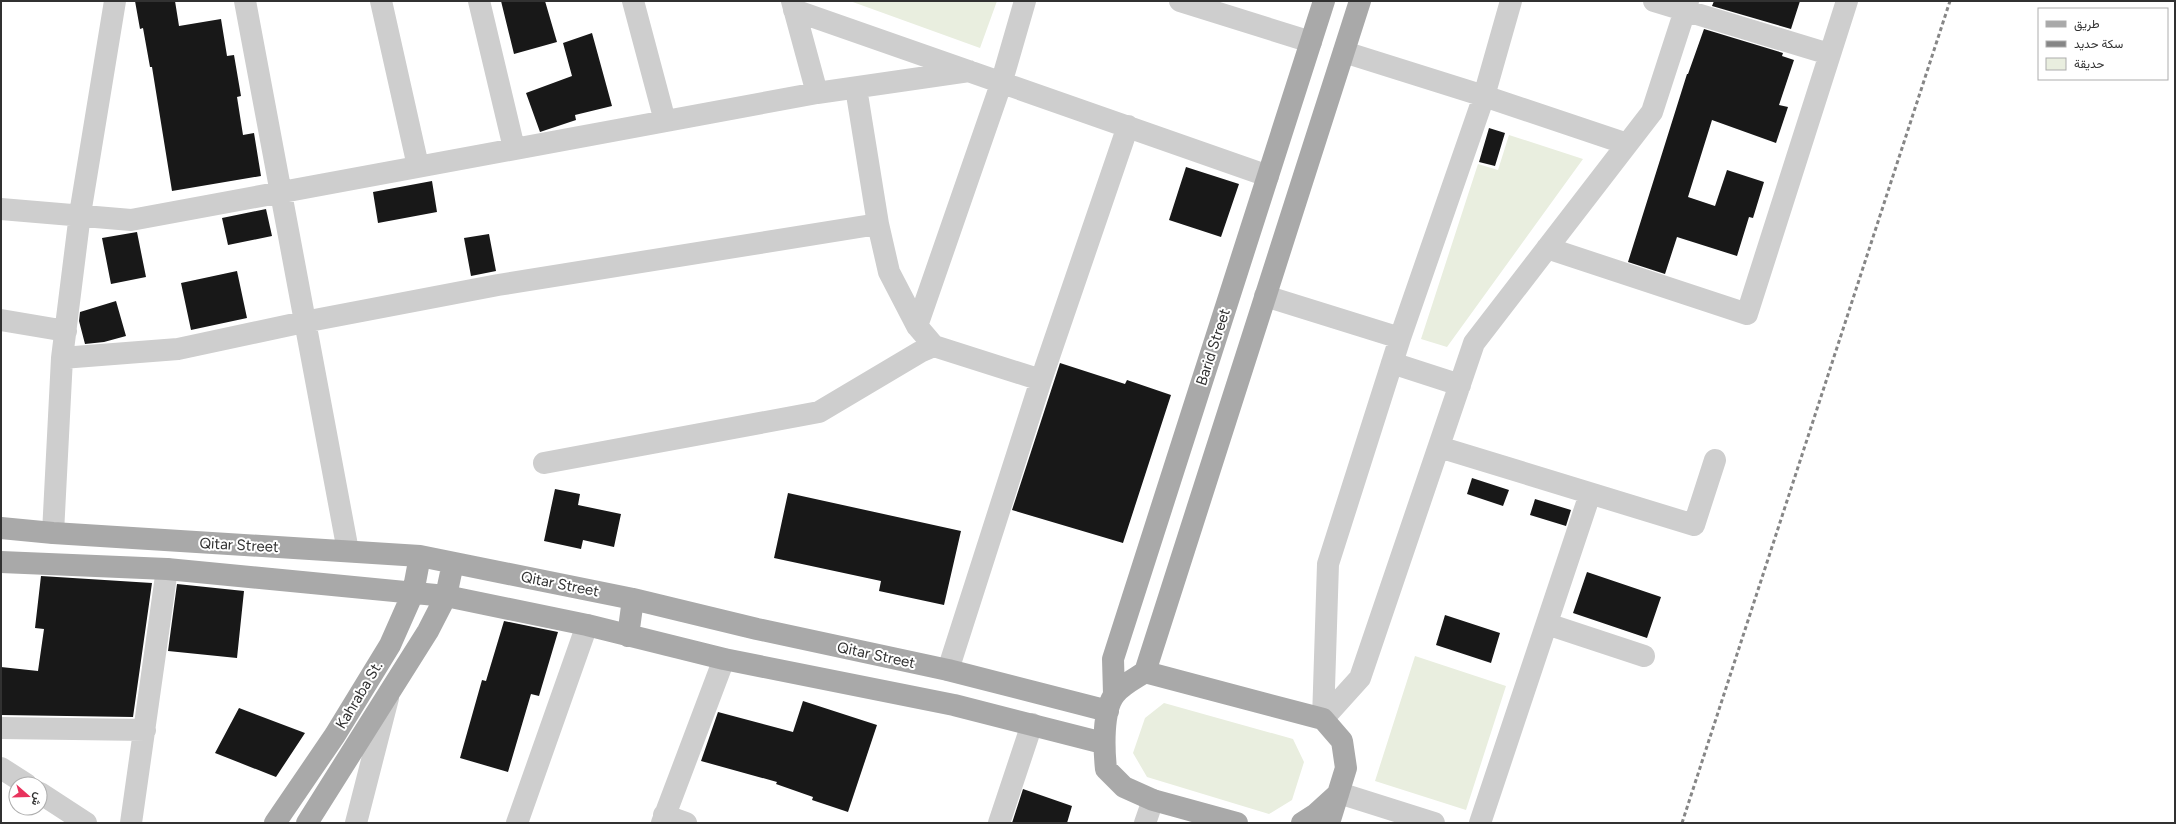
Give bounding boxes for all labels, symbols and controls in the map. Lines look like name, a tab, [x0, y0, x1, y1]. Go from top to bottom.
legend	[2038, 8, 2168, 80]
text: طريق	[2074, 17, 2100, 32]
text: سكة حديد	[2074, 37, 2123, 51]
text: حديقة	[2074, 57, 2104, 71]
street label: Barid Street	[1192, 306, 1234, 388]
street label: Qitar Street	[199, 534, 279, 556]
street label: Qitar Street	[519, 568, 601, 600]
street label: Qitar Street	[835, 638, 917, 672]
street label: Kahraba St.	[332, 658, 386, 732]
north arrow	[8, 776, 48, 816]
text: ش	[29, 791, 45, 808]

